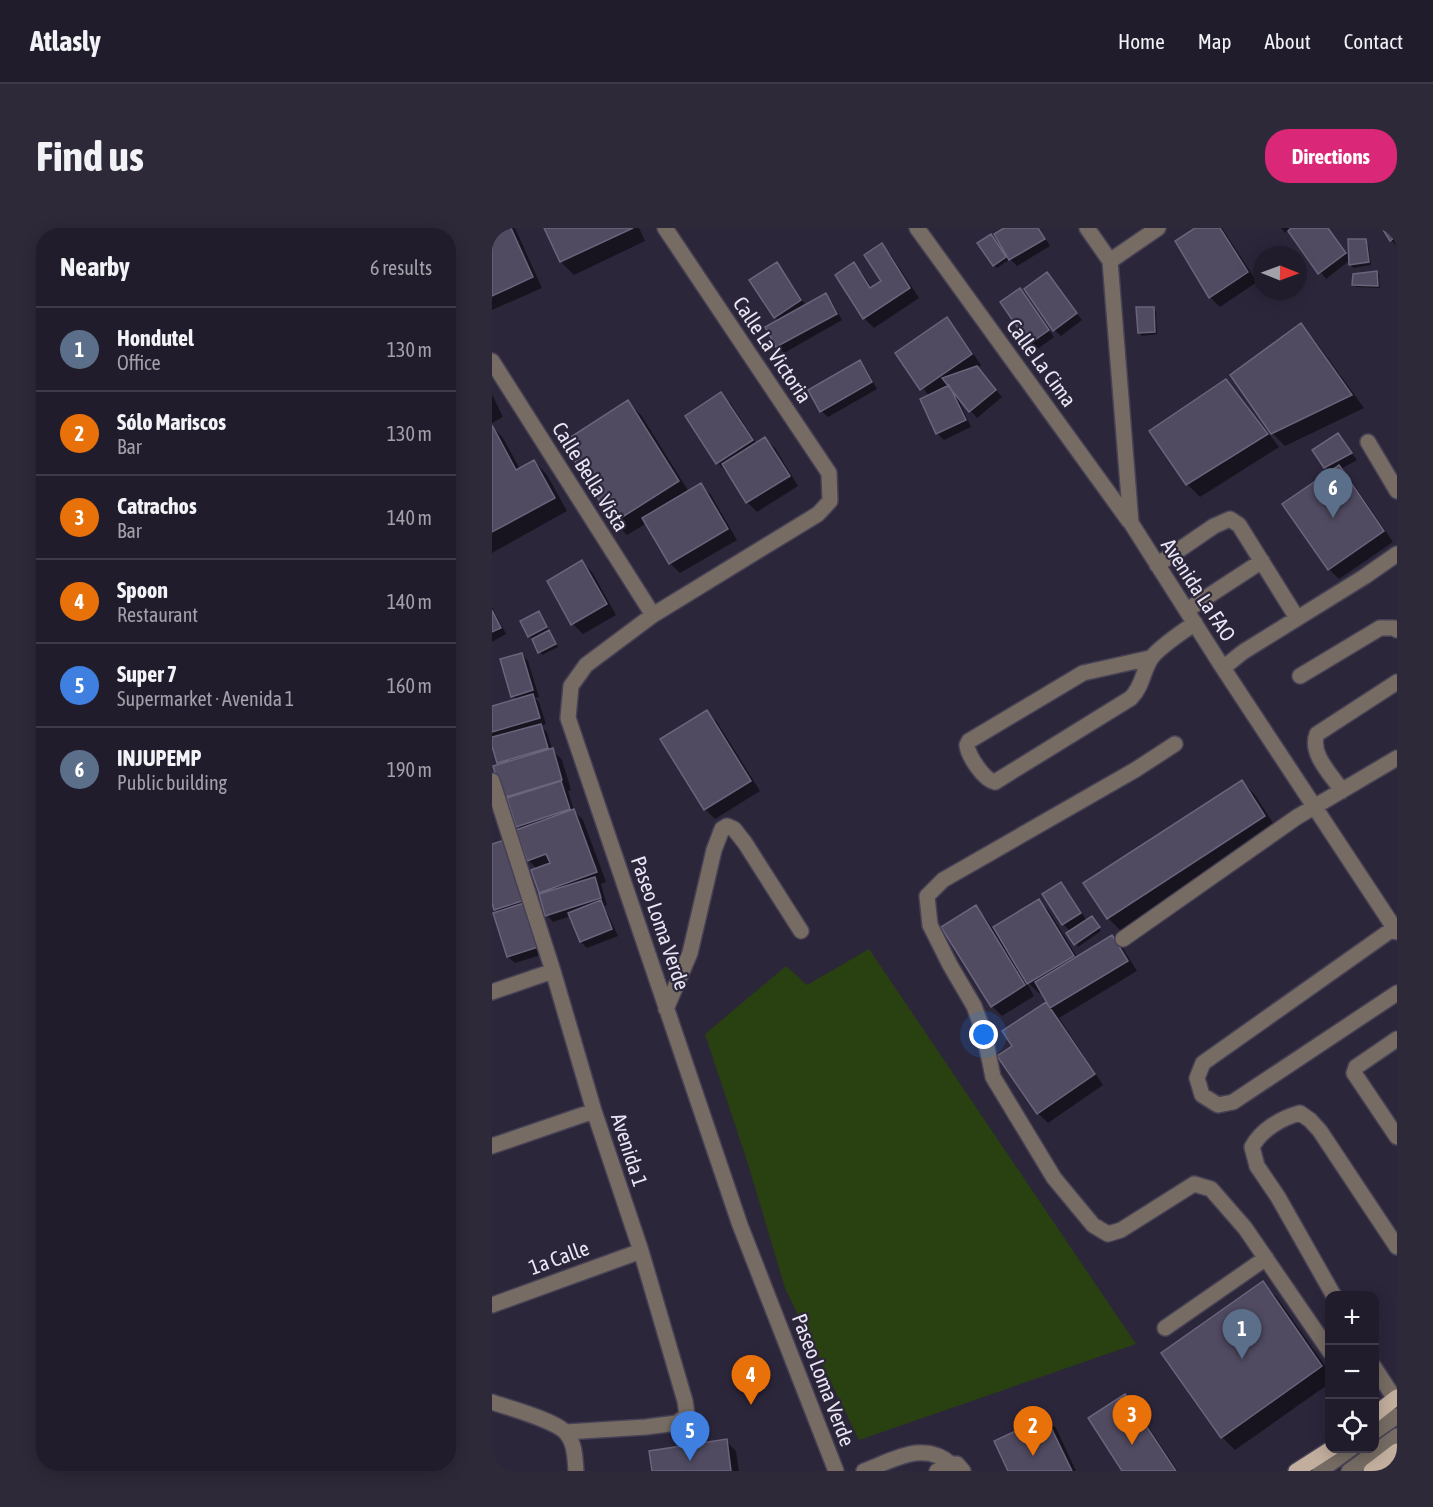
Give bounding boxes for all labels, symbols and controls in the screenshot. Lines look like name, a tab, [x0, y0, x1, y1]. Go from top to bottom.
text: Atlasly	[30, 25, 101, 57]
text: Home	[1118, 29, 1165, 53]
text: Map	[1198, 29, 1232, 53]
text: About	[1265, 29, 1311, 53]
text: Contact	[1344, 29, 1403, 53]
button: Directions	[1265, 129, 1397, 183]
text: Find us	[36, 132, 144, 180]
north arrow	[1253, 246, 1307, 300]
text: Nearby	[60, 252, 130, 282]
text: 6 results	[370, 256, 432, 279]
street label: Calle La Victoria	[729, 292, 817, 407]
street label: Calle La Cima	[1002, 314, 1082, 411]
text: Hondutel	[117, 325, 194, 351]
text: 1	[75, 338, 84, 361]
text: 130 m	[387, 338, 432, 361]
text: Office	[117, 351, 161, 374]
text: Sólo Mariscos	[117, 409, 226, 435]
street label: Calle Bella Vista	[548, 417, 634, 535]
text: 2	[75, 422, 84, 445]
text: 130 m	[387, 422, 432, 445]
text: Bar	[117, 435, 142, 458]
pin: 6	[1314, 468, 1352, 518]
text: Catrachos	[117, 493, 197, 519]
text: 3	[75, 506, 84, 529]
text: 140 m	[387, 506, 432, 529]
text: Bar	[117, 519, 142, 542]
street label: Avenida La FAO	[1157, 534, 1241, 645]
text: Spoon	[117, 577, 168, 603]
text: 4	[75, 590, 84, 613]
text: 140 m	[387, 590, 432, 613]
text: Restaurant	[117, 603, 198, 626]
text: Super 7	[117, 661, 177, 687]
text: 5	[75, 674, 84, 697]
text: 160 m	[387, 674, 432, 697]
text: Supermarket · Avenida 1	[117, 687, 294, 710]
text: INJUPEMP	[117, 745, 201, 771]
text: 6	[75, 758, 84, 781]
text: 190 m	[387, 758, 432, 781]
text: Public building	[117, 771, 227, 794]
street label: Paseo Loma Verde	[627, 853, 695, 993]
your location	[969, 1020, 998, 1049]
street label: Avenida 1	[607, 1110, 653, 1189]
street label: 1a Calle	[525, 1235, 592, 1279]
map controls	[1325, 1291, 1379, 1453]
button: +	[1325, 1291, 1379, 1345]
street label: Paseo Loma Verde	[788, 1310, 860, 1449]
pin: 1	[1222, 1310, 1262, 1359]
button: −	[1325, 1345, 1379, 1399]
pin: 4	[732, 1356, 770, 1405]
pin: 3	[1112, 1396, 1152, 1445]
button: locate	[1325, 1399, 1379, 1453]
pin: 2	[1014, 1406, 1052, 1456]
pin: 5	[670, 1412, 710, 1461]

